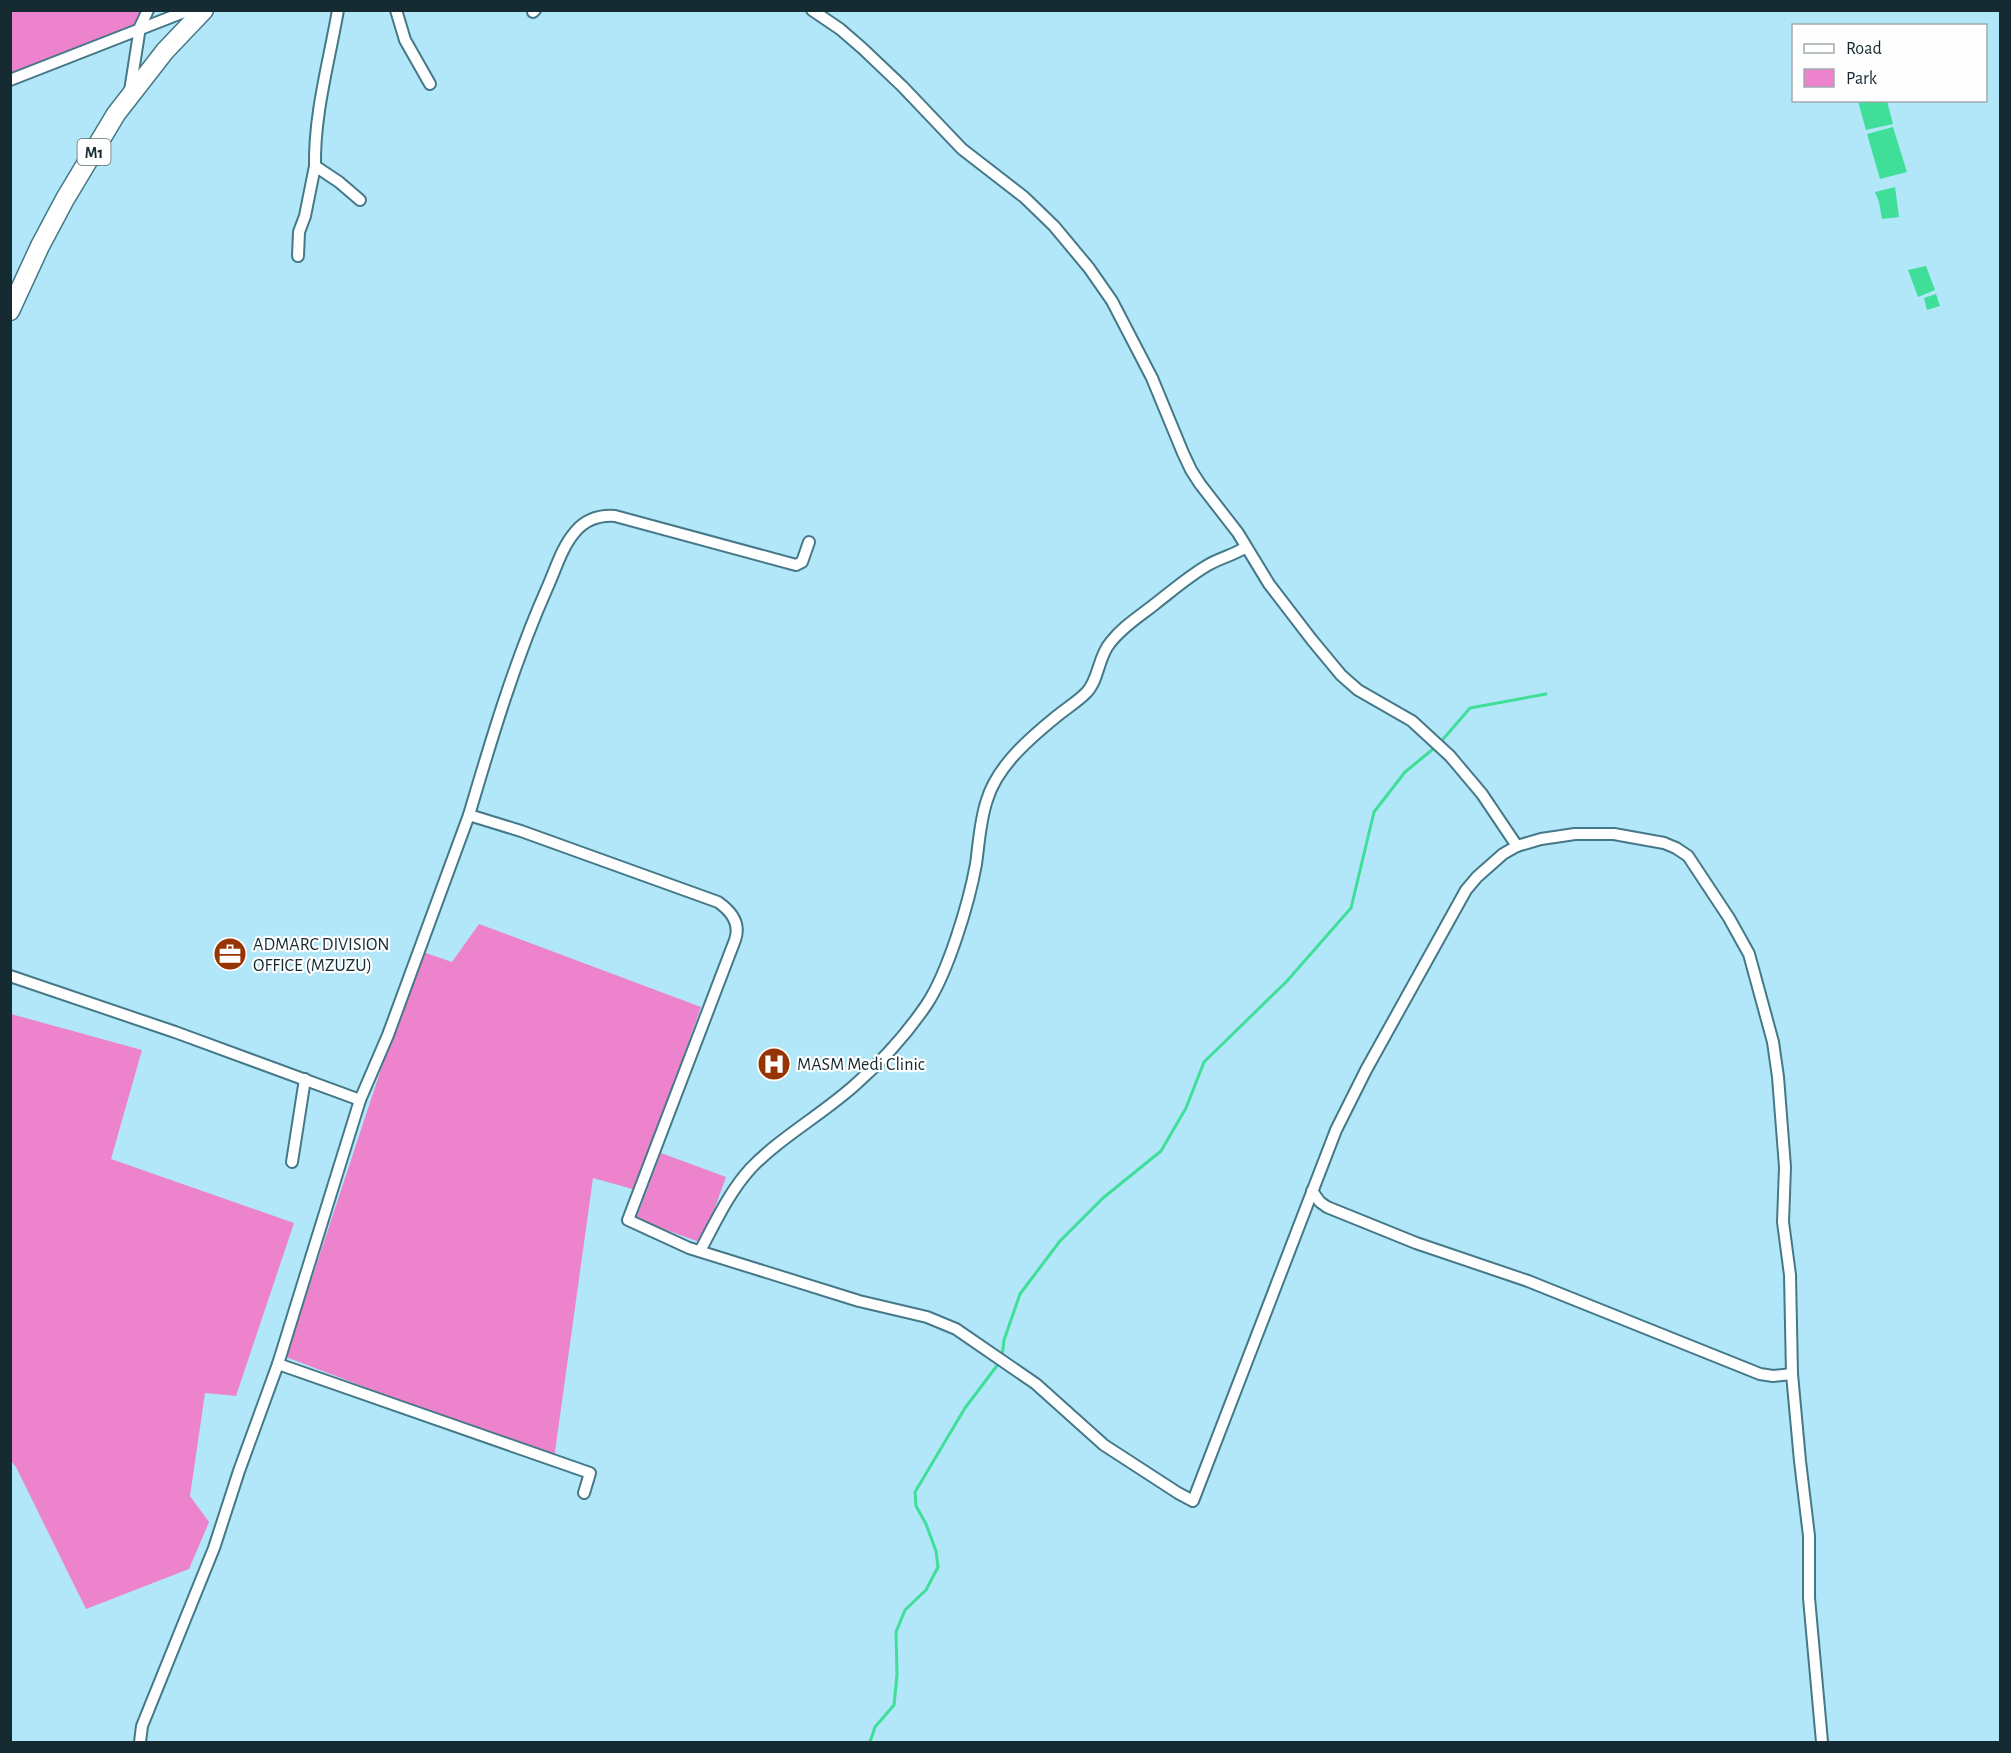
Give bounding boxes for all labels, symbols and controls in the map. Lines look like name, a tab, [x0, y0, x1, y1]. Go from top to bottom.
legend	[1792, 24, 1987, 102]
text: Road	[1846, 40, 1882, 58]
text: Park	[1846, 70, 1878, 88]
road number: M1	[78, 139, 110, 165]
office icon: ADMARC DIVISION OFFICE (MZUZU)	[212, 936, 248, 972]
place label: ADMARC DIVISION OFFICE (MZUZU)	[253, 936, 390, 975]
hospital icon: MASM Medi Clinic	[756, 1046, 792, 1082]
place label: MASM Medi Clinic	[797, 1056, 925, 1074]

